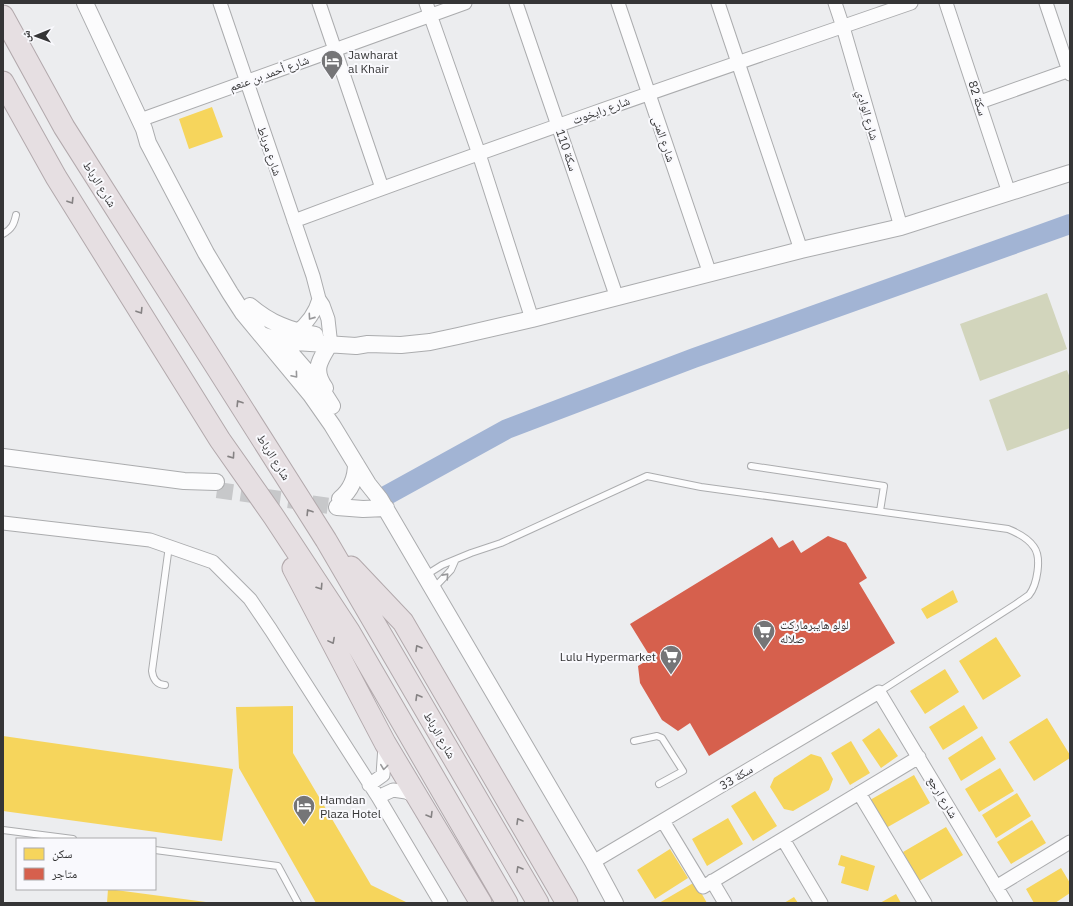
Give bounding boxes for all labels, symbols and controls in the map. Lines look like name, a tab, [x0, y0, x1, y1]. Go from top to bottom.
north arrow	[16, 16, 56, 56]
text: ش	[19, 30, 34, 42]
place label: Jawharat al Khair	[348, 47, 398, 76]
hotel icon: Jawharat al Khair	[319, 48, 345, 81]
street label: شارع أحمد بن عنعم	[227, 52, 311, 95]
street label: سكة 82	[965, 79, 991, 118]
street label: شارع الوادي	[851, 88, 882, 143]
street label: شارع رايخوت	[570, 93, 632, 128]
street label: شارع المنى	[648, 114, 679, 164]
street label: شارع مرباط	[254, 124, 286, 178]
street label: سكة 110	[553, 127, 581, 173]
street label: شارع الرباط	[79, 158, 120, 210]
one-way arrow	[66, 197, 73, 204]
one-way arrow	[135, 307, 142, 314]
one-way arrow	[309, 313, 316, 320]
one-way arrow	[291, 371, 298, 378]
one-way arrow	[236, 400, 244, 407]
street label: شارع الرباط	[253, 431, 294, 483]
one-way arrow	[227, 452, 234, 459]
one-way arrow	[306, 510, 313, 517]
one-way arrow	[441, 573, 448, 581]
one-way arrow	[315, 583, 323, 590]
place label: لولو هايبرماركت صلاله	[780, 617, 849, 646]
supermarket icon: لولو هايبرماركت صلاله	[751, 618, 777, 651]
one-way arrow	[327, 637, 334, 644]
supermarket icon: Lulu Hypermarket	[658, 643, 684, 676]
one-way arrow	[416, 645, 423, 652]
place label: Lulu Hypermarket	[560, 649, 656, 664]
one-way arrow	[415, 694, 422, 701]
street label: شارع الرباط	[420, 709, 459, 762]
street label: سكة 33	[717, 761, 755, 793]
one-way arrow	[380, 764, 389, 770]
street label: شارع ارجع	[924, 773, 961, 821]
place label: Hamdan Plaza Hotel	[320, 792, 381, 821]
hotel icon: Hamdan Plaza Hotel	[291, 793, 317, 826]
one-way arrow	[425, 811, 432, 818]
one-way arrow	[517, 818, 524, 825]
legend	[16, 838, 156, 890]
text: سكن	[52, 846, 73, 861]
text: متاجر	[51, 866, 77, 881]
one-way arrow	[516, 866, 523, 873]

